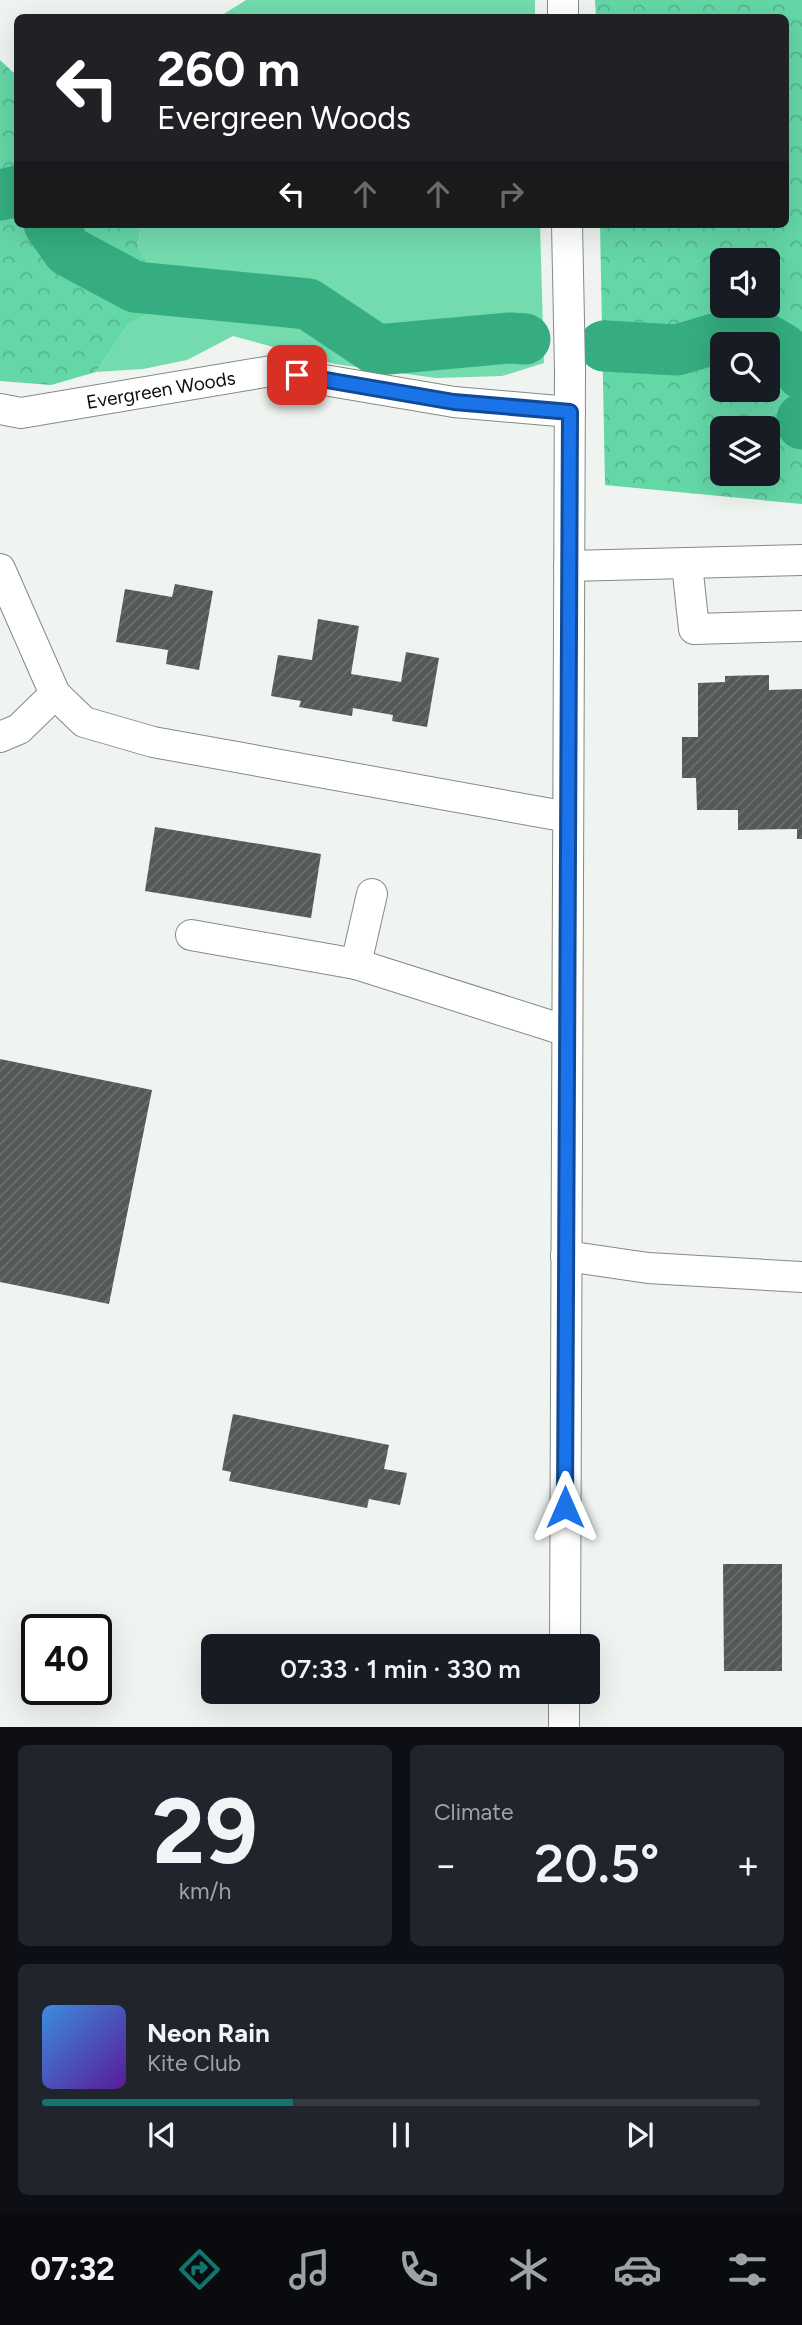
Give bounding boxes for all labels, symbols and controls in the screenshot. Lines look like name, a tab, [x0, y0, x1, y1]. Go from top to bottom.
text: 260 m	[157, 39, 300, 98]
icon: left	[42, 42, 133, 133]
text: Evergreen Woods	[157, 99, 411, 137]
icon: left	[273, 175, 311, 213]
icon: ahead	[346, 175, 384, 213]
icon: ahead	[419, 175, 457, 213]
icon: right	[492, 175, 530, 213]
map controls	[710, 248, 780, 486]
button: sound	[710, 248, 780, 318]
button: search	[710, 332, 780, 402]
pin	[267, 345, 327, 405]
icon: arrive	[278, 356, 316, 394]
street label: Evergreen Woods	[84, 366, 237, 414]
button: layers	[710, 416, 780, 486]
position arrow	[528, 1470, 602, 1544]
speed limit sign: 40	[21, 1614, 112, 1705]
text: 07:33 · 1 min · 330 m	[280, 1653, 521, 1685]
text: 29	[152, 1777, 258, 1886]
text: Climate	[434, 1798, 513, 1826]
text: 20.5°	[535, 1833, 659, 1895]
text: −	[434, 1842, 458, 1888]
text: +	[736, 1842, 760, 1888]
text: km/h	[179, 1877, 231, 1905]
text: Neon Rain	[147, 2017, 270, 2049]
text: Kite Club	[147, 2049, 241, 2077]
icon: previous	[143, 2116, 181, 2154]
icon: pause	[382, 2116, 420, 2154]
icon: next	[621, 2116, 659, 2154]
icon: directions	[175, 2245, 224, 2294]
icon: music	[285, 2245, 334, 2294]
icon: phone	[394, 2245, 443, 2294]
icon: climate	[504, 2245, 553, 2294]
icon: car	[613, 2245, 662, 2294]
icon: filters	[723, 2245, 772, 2294]
text: 07:32	[30, 2250, 115, 2288]

